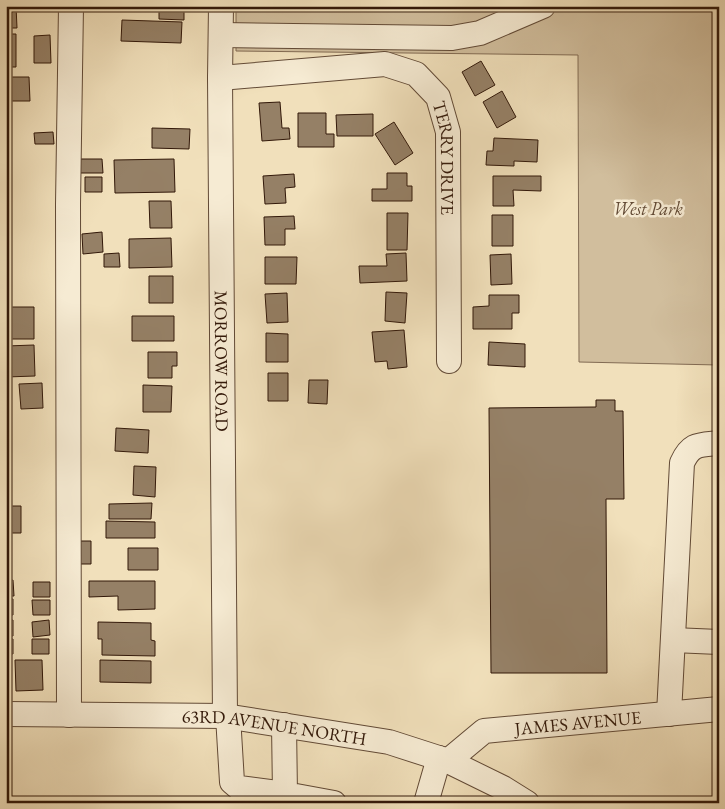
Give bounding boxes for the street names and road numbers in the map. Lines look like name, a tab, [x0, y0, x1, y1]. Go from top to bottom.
street label: TERRY DRIVE	[428, 98, 460, 215]
street label: MORROW ROAD	[210, 290, 234, 432]
street label: 63RD AVENUE NORTH	[182, 704, 368, 750]
street label: JAMES AVENUE	[512, 705, 642, 740]

